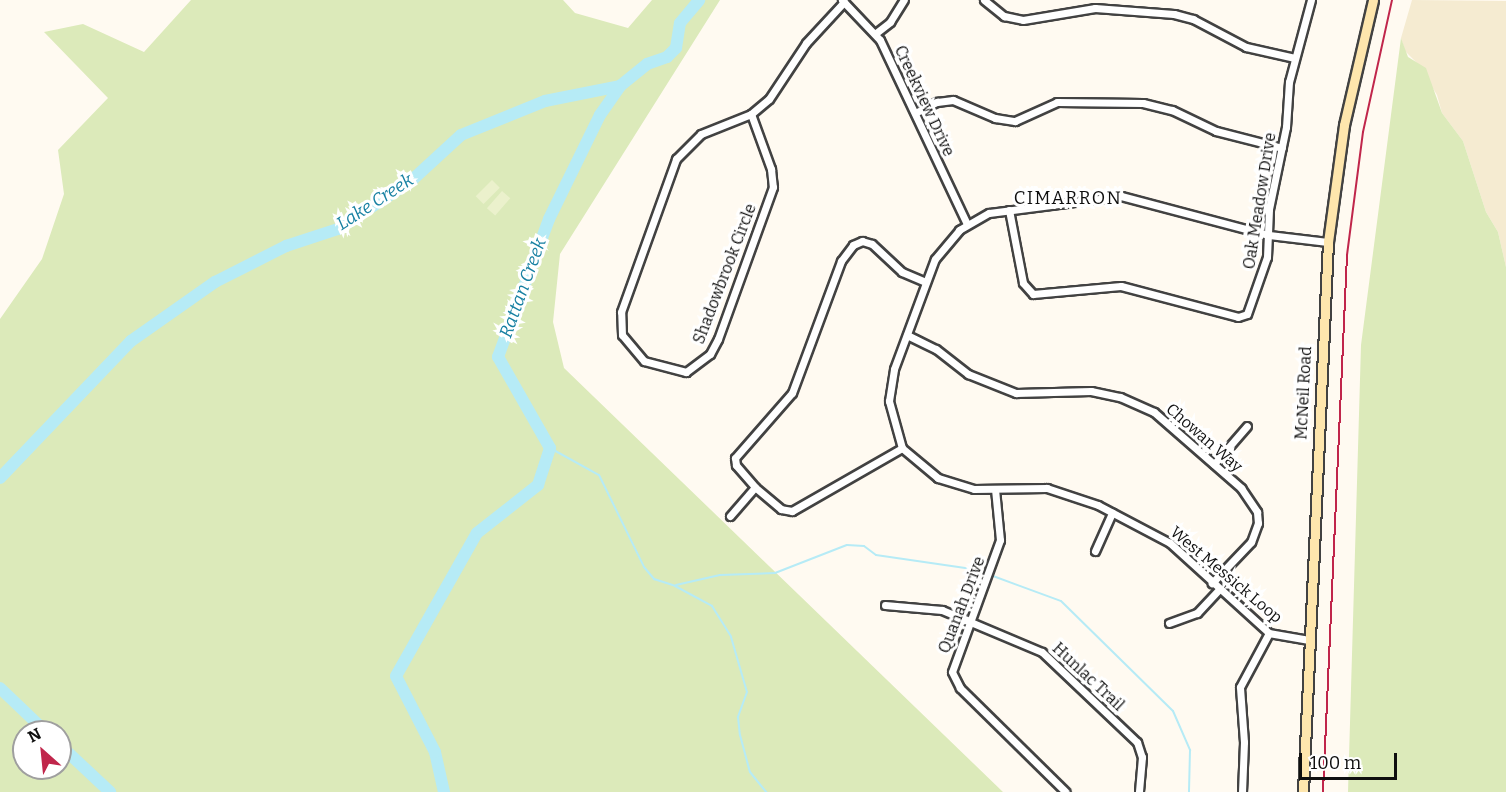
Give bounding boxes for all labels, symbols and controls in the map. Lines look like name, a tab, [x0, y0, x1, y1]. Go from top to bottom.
street label: Creekview Drive	[890, 43, 958, 159]
street label: Oak Meadow Drive	[1240, 131, 1280, 271]
water label: Lake Creek	[333, 169, 417, 235]
district label: CIMARRON	[1014, 187, 1122, 209]
street label: Shadowbrook Circle	[689, 201, 761, 347]
water label: Rattan Creek	[495, 235, 551, 341]
street label: McNeil Road	[1292, 346, 1316, 440]
street label: Chowan Way	[1162, 400, 1246, 476]
street label: West Messick Loop	[1166, 523, 1286, 627]
street label: Quanah Drive	[935, 554, 989, 656]
street label: Hunlac Trail	[1048, 639, 1128, 715]
north arrow	[12, 720, 72, 780]
text: N	[25, 724, 44, 747]
scale bar	[1302, 741, 1400, 779]
text: 100 m	[1310, 752, 1361, 774]

